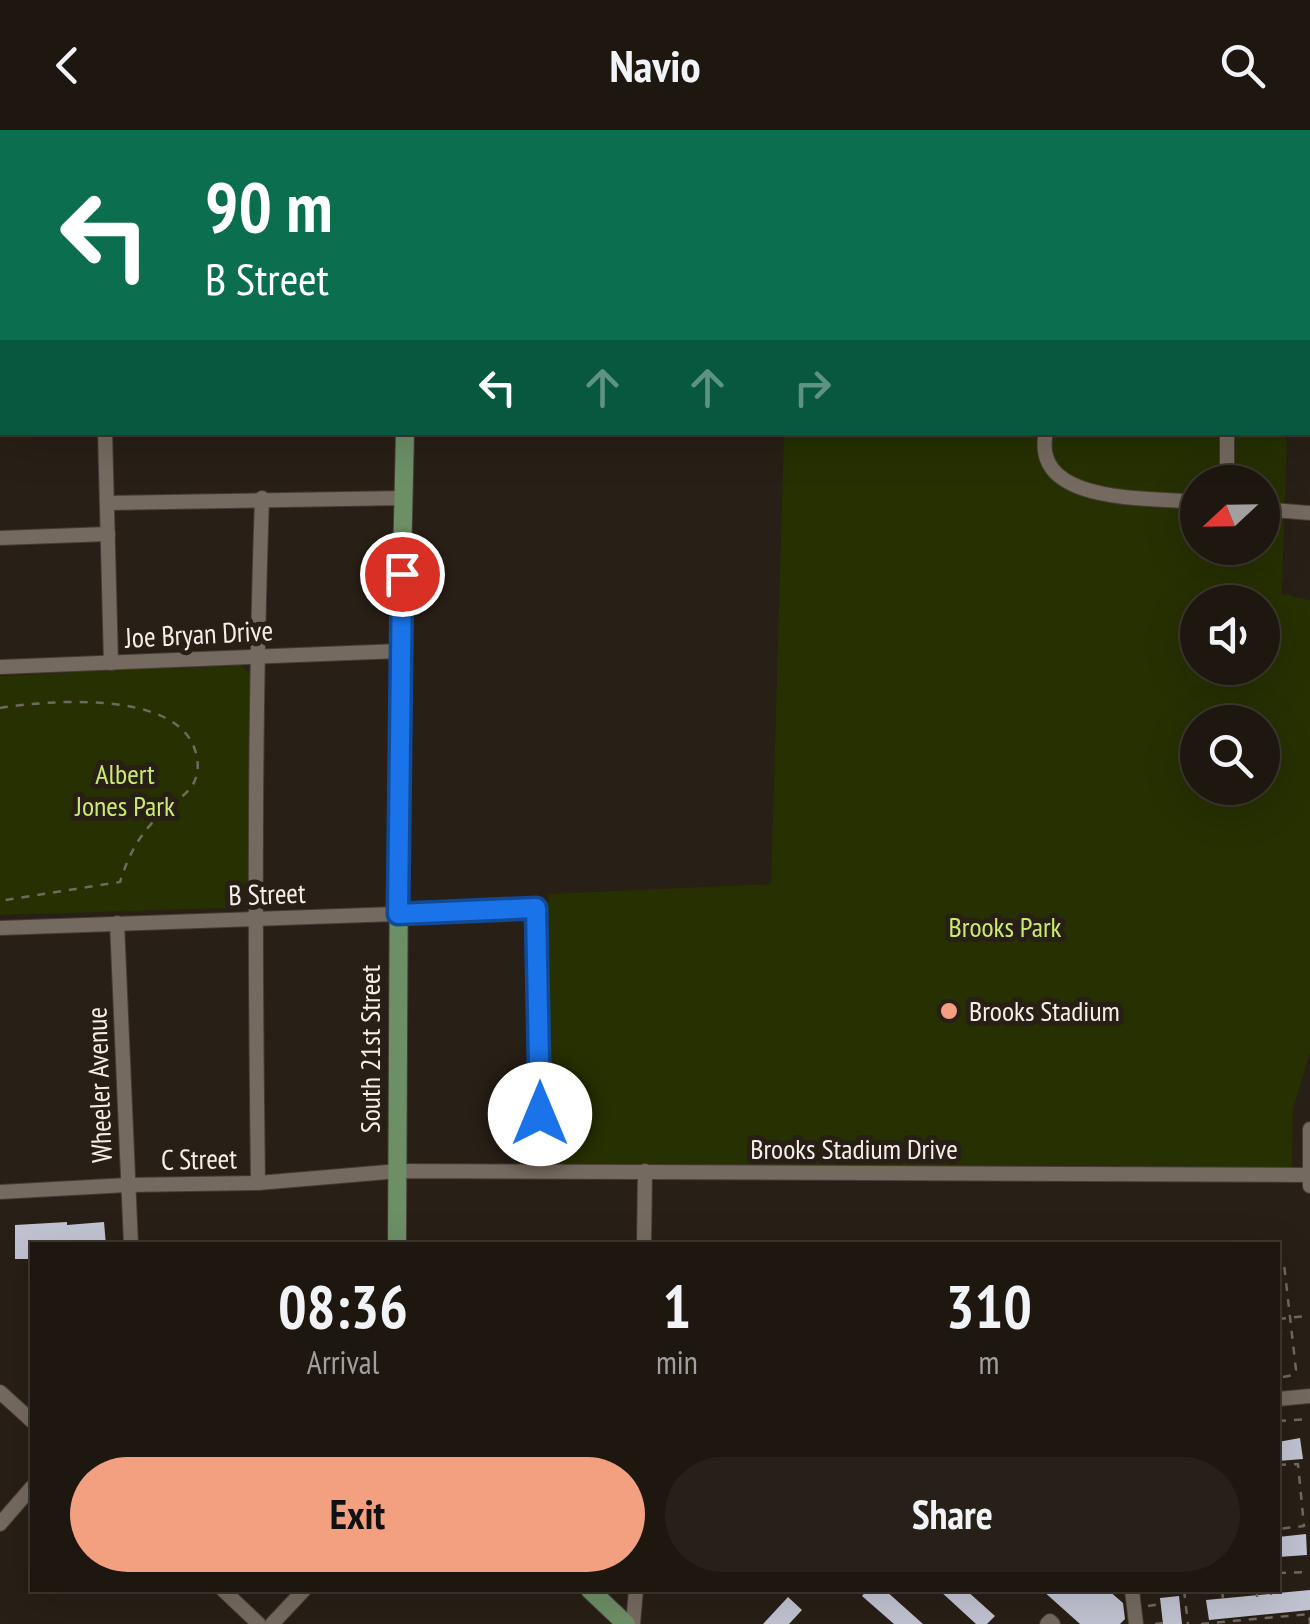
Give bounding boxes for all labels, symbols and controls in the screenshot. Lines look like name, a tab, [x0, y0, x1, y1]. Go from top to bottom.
text: Navio	[610, 36, 701, 94]
icon: back	[40, 38, 95, 93]
icon: search	[1215, 38, 1270, 93]
text: 90 m	[205, 161, 333, 251]
icon: left	[40, 170, 170, 300]
text: B Street	[205, 249, 329, 307]
icon: left	[470, 360, 525, 415]
icon: ahead	[575, 360, 630, 415]
icon: ahead	[680, 360, 735, 415]
icon: right	[785, 360, 840, 415]
north arrow	[1180, 465, 1280, 565]
map controls	[1180, 465, 1280, 805]
pin	[360, 532, 445, 617]
icon: arrive	[375, 547, 430, 602]
button: sound	[1180, 585, 1280, 685]
street label: Joe Bryan Drive	[123, 611, 274, 656]
button: search	[1180, 705, 1280, 805]
park label: Albert Jones Park	[74, 755, 175, 824]
street label: B Street	[228, 874, 306, 913]
park label: Brooks Park	[949, 908, 1062, 945]
street label: South 21st Street	[351, 964, 388, 1133]
place label: Brooks Stadium	[969, 992, 1120, 1029]
marker: Brooks Stadium	[938, 1000, 960, 1022]
street label: Wheeler Avenue	[77, 1007, 120, 1164]
position arrow	[488, 1062, 592, 1166]
street label: Brooks Stadium Drive	[750, 1130, 958, 1167]
street label: C Street	[161, 1139, 238, 1178]
text: 08:36	[278, 1267, 408, 1345]
text: 1	[663, 1267, 691, 1345]
text: 310	[946, 1267, 1032, 1345]
text: Arrival	[307, 1341, 379, 1383]
text: min	[656, 1341, 698, 1383]
text: m	[978, 1341, 999, 1383]
button: Exit	[70, 1457, 645, 1572]
button: Share	[665, 1457, 1240, 1572]

